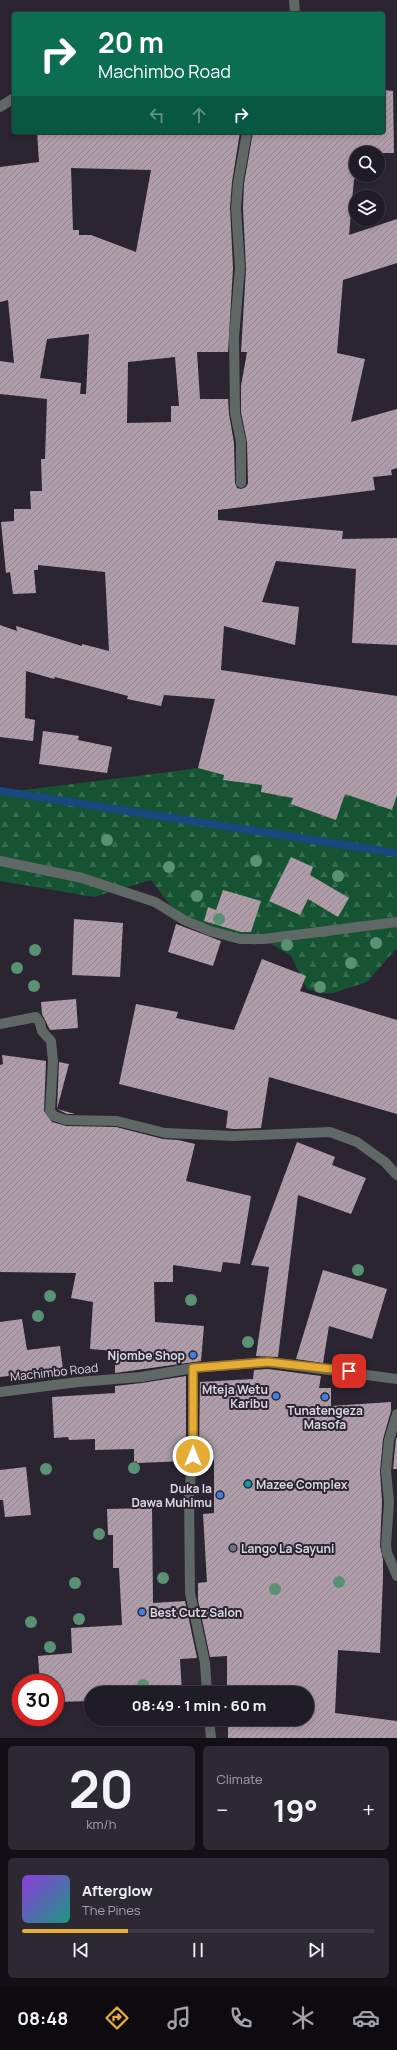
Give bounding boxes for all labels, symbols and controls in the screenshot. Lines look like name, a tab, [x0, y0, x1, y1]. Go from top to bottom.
text: 20 m	[98, 23, 164, 61]
icon: right	[32, 28, 84, 80]
text: Machimbo Road	[98, 59, 231, 83]
icon: left	[146, 104, 168, 126]
icon: ahead	[188, 104, 210, 126]
icon: right	[230, 104, 252, 126]
map controls	[349, 146, 385, 226]
button: search	[349, 146, 385, 182]
button: layers	[349, 190, 385, 226]
place label: Njombe Shop	[107, 1347, 185, 1364]
marker: Njombe Shop	[188, 1350, 198, 1360]
pin	[332, 1354, 366, 1388]
street label: Machimbo Road	[9, 1359, 99, 1385]
icon: arrive	[338, 1360, 360, 1382]
place label: Mteja Wetu Karibu	[202, 1381, 268, 1412]
marker: Mteja Wetu Karibu	[271, 1391, 281, 1401]
marker: Tunatengeza Masofa	[320, 1392, 330, 1402]
place label: Tunatengeza Masofa	[287, 1402, 363, 1433]
position arrow	[172, 1435, 214, 1477]
place label: Mazee Complex	[256, 1476, 348, 1493]
marker: Mazee Complex	[243, 1479, 253, 1489]
place label: Duka la Dawa Muhimu	[131, 1480, 212, 1511]
marker: Duka la Dawa Muhimu	[215, 1490, 225, 1500]
place label: Lango La Sayuni	[241, 1540, 334, 1557]
marker: Lango La Sayuni	[228, 1543, 238, 1553]
place label: Best Cutz Salon	[150, 1604, 242, 1621]
marker: Best Cutz Salon	[137, 1607, 147, 1617]
speed limit sign: 30	[12, 1674, 64, 1726]
text: 08:49 · 1 min · 60 m	[132, 1695, 266, 1716]
text: 20	[69, 1753, 134, 1824]
text: Climate	[217, 1770, 263, 1788]
text: 19°	[273, 1790, 318, 1831]
text: −	[217, 1795, 228, 1825]
text: +	[362, 1795, 375, 1825]
text: km/h	[86, 1815, 116, 1833]
text: Afterglow	[82, 1880, 153, 1901]
text: The Pines	[82, 1901, 141, 1919]
icon: previous	[70, 1939, 92, 1961]
icon: pause	[187, 1939, 209, 1961]
icon: next	[305, 1939, 327, 1961]
icon: directions	[103, 2004, 131, 2032]
icon: music	[165, 2004, 193, 2032]
icon: phone	[227, 2004, 255, 2032]
icon: climate	[289, 2004, 317, 2032]
icon: car	[352, 2004, 380, 2032]
text: 08:48	[17, 2006, 68, 2030]

